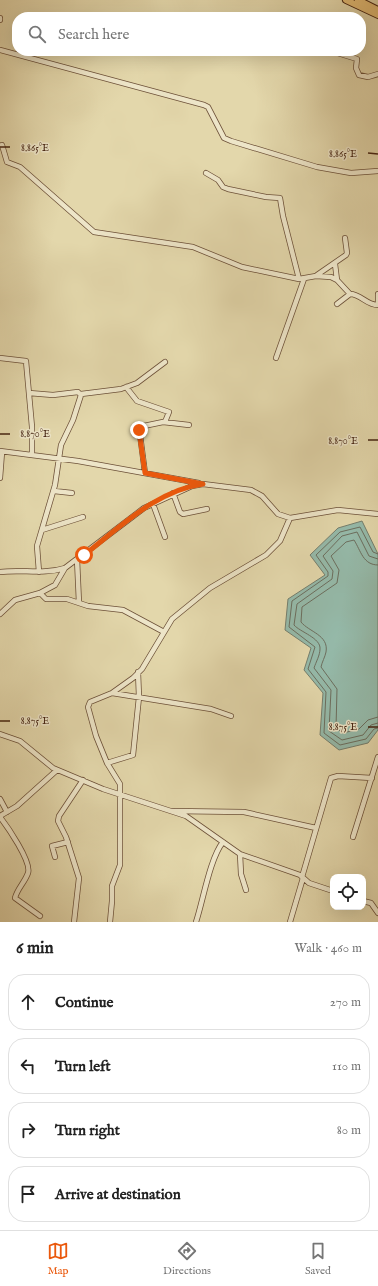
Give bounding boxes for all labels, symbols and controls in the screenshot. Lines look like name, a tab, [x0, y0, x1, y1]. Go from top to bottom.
search box	[12, 12, 366, 56]
icon: search	[26, 23, 48, 45]
text: Search here	[58, 25, 129, 44]
text: 8.865°E	[21, 142, 49, 155]
text: 8.865°E	[329, 148, 357, 161]
route end	[130, 421, 148, 439]
text: 8.870°E	[20, 428, 50, 441]
text: 8.870°E	[328, 435, 358, 448]
route start	[75, 546, 93, 564]
text: 8.875°E	[21, 715, 49, 728]
text: 8.875°E	[329, 721, 357, 734]
map controls	[330, 874, 366, 910]
button: locate	[330, 874, 366, 910]
text: 6 min	[16, 938, 54, 959]
text: Walk · 460 m	[295, 940, 362, 957]
icon: ahead	[17, 991, 39, 1013]
text: Continue	[55, 993, 113, 1012]
text: 270 m	[330, 994, 361, 1011]
icon: left	[17, 1055, 39, 1077]
text: Turn left	[55, 1057, 111, 1076]
text: 110 m	[332, 1058, 361, 1075]
icon: right	[17, 1119, 39, 1141]
text: Turn right	[55, 1121, 120, 1140]
text: 80 m	[337, 1122, 361, 1139]
icon: arrive	[17, 1183, 39, 1205]
text: Arrive at destination	[55, 1185, 181, 1204]
tab: Map	[47, 1240, 69, 1278]
tab: Directions	[163, 1240, 211, 1278]
tab: Saved	[305, 1240, 331, 1278]

